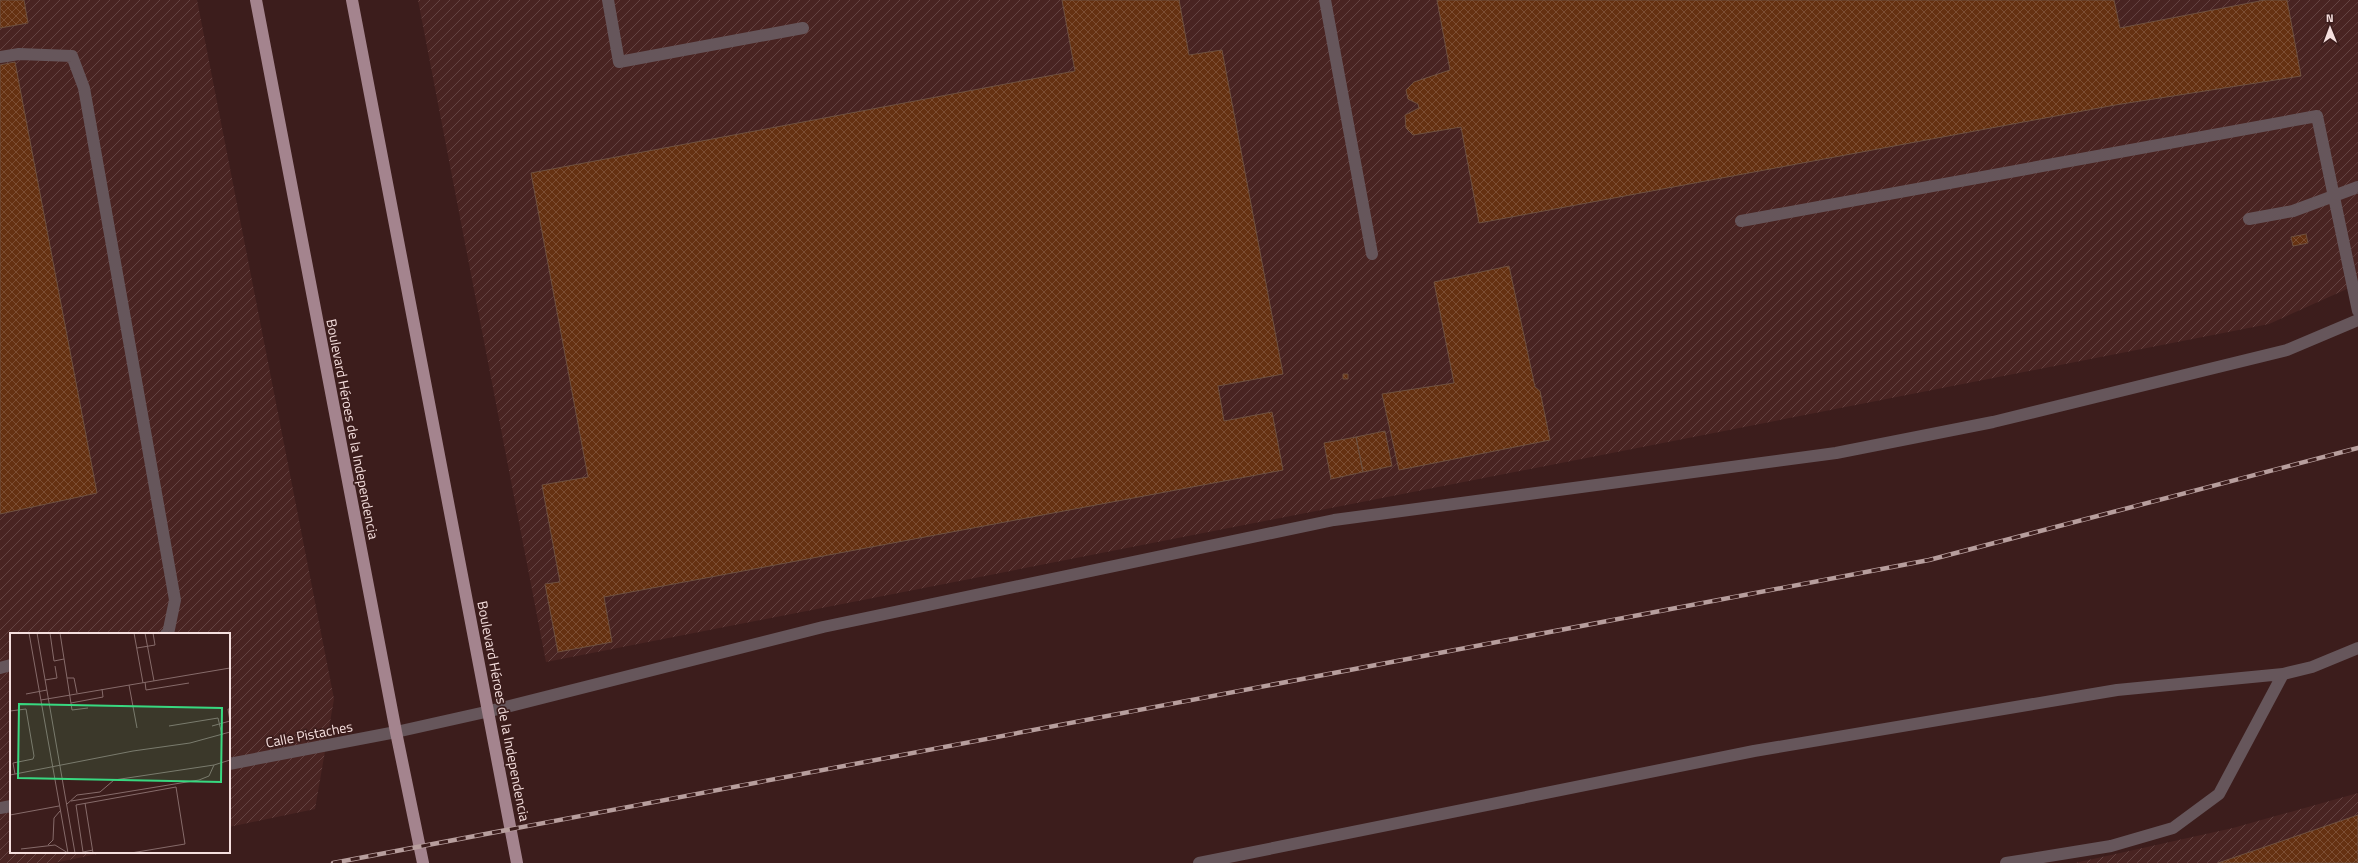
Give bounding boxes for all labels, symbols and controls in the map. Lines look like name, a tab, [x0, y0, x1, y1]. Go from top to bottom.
north arrow	[2310, 8, 2350, 48]
text: N	[2326, 10, 2334, 26]
street label: Boulevard Héroes de la Independencia	[321, 317, 385, 541]
street label: Boulevard Héroes de la Independencia	[472, 599, 536, 823]
inset map	[10, 633, 230, 853]
street label: Calle Pistaches	[264, 715, 354, 753]

